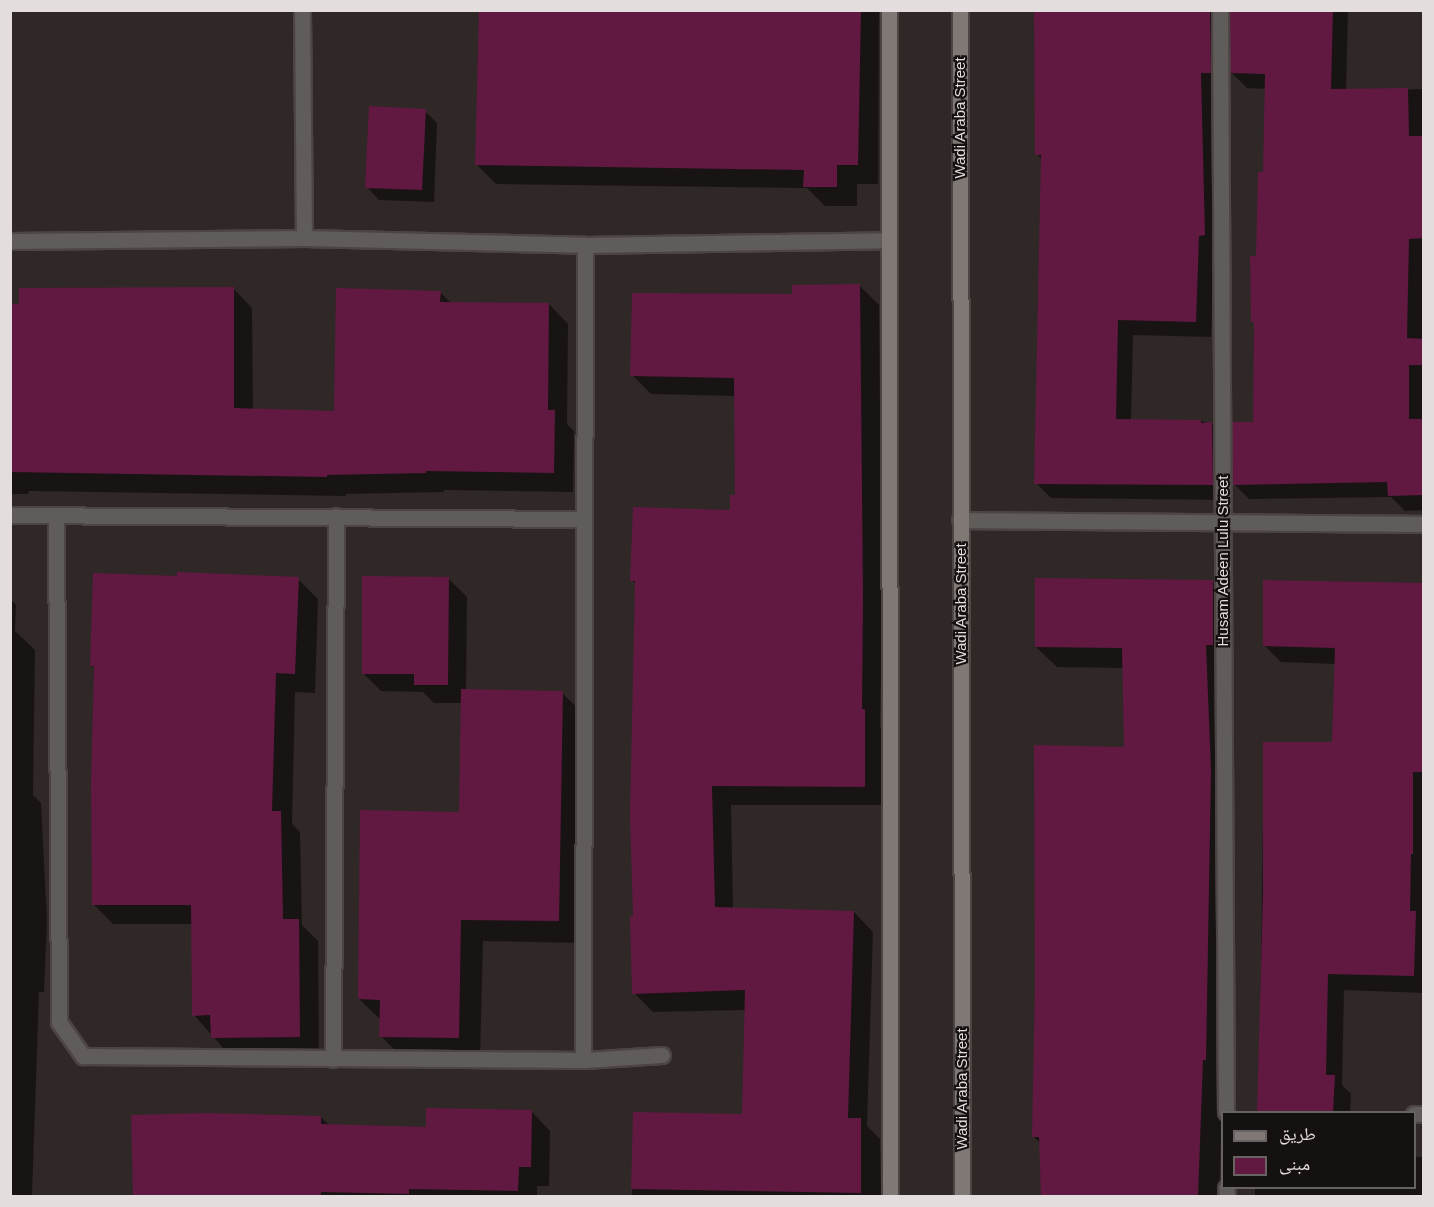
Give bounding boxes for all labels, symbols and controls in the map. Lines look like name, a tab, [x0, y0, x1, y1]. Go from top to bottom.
street label: Wadi Araba Street	[951, 57, 969, 179]
street label: Husam Adeen Lulu Street	[1214, 475, 1232, 647]
street label: Wadi Araba Street	[952, 543, 970, 665]
street label: Wadi Araba Street	[953, 1028, 971, 1150]
legend	[1221, 1111, 1416, 1189]
text: طريق	[1279, 1124, 1316, 1144]
text: مبنى	[1279, 1154, 1310, 1174]

